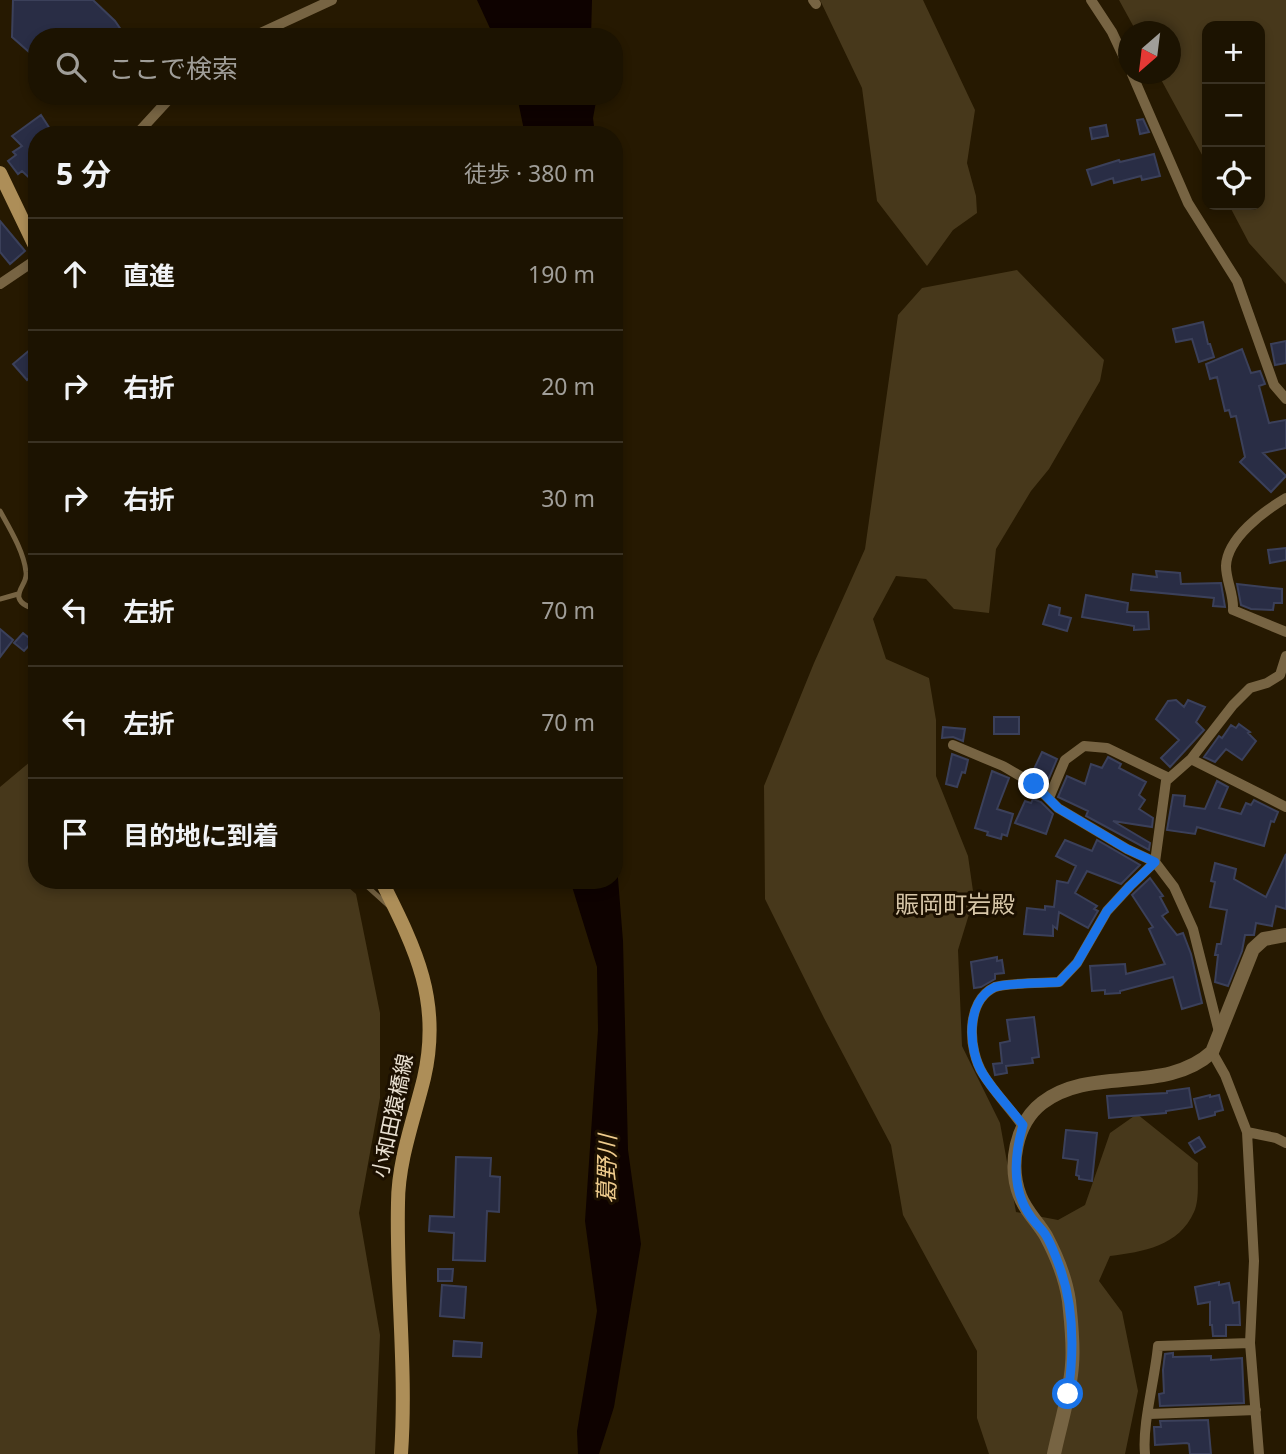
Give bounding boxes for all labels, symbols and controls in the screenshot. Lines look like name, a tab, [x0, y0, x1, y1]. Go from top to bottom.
north arrow	[1118, 21, 1181, 84]
map controls	[1202, 21, 1265, 210]
button: +	[1202, 21, 1265, 84]
search box	[28, 28, 623, 105]
icon: search	[52, 48, 90, 86]
text: ここで検索	[108, 50, 238, 86]
button: −	[1202, 84, 1265, 147]
button: locate	[1202, 147, 1265, 210]
text: 5 分	[56, 153, 111, 194]
text: 徒歩 · 380 m	[464, 157, 595, 189]
icon: ahead	[56, 255, 94, 293]
text: 直進	[123, 257, 175, 293]
text: 190 m	[528, 258, 595, 290]
icon: right	[56, 367, 94, 405]
text: 右折	[123, 369, 175, 405]
text: 20 m	[541, 370, 595, 402]
icon: right	[56, 479, 94, 517]
text: 右折	[123, 481, 175, 517]
text: 30 m	[541, 482, 595, 514]
icon: left	[56, 591, 94, 629]
text: 左折	[123, 593, 175, 629]
text: 70 m	[541, 594, 595, 626]
icon: left	[56, 703, 94, 741]
text: 左折	[123, 705, 175, 741]
text: 70 m	[541, 706, 595, 738]
route end	[1018, 768, 1049, 799]
icon: arrive	[56, 815, 94, 853]
text: 目的地に到着	[123, 817, 279, 853]
district label: 賑岡町岩殿	[895, 887, 1015, 920]
street label: 小和田猿橋線	[365, 1051, 419, 1180]
water label: 葛野川	[589, 1131, 623, 1204]
route start	[1052, 1378, 1083, 1409]

